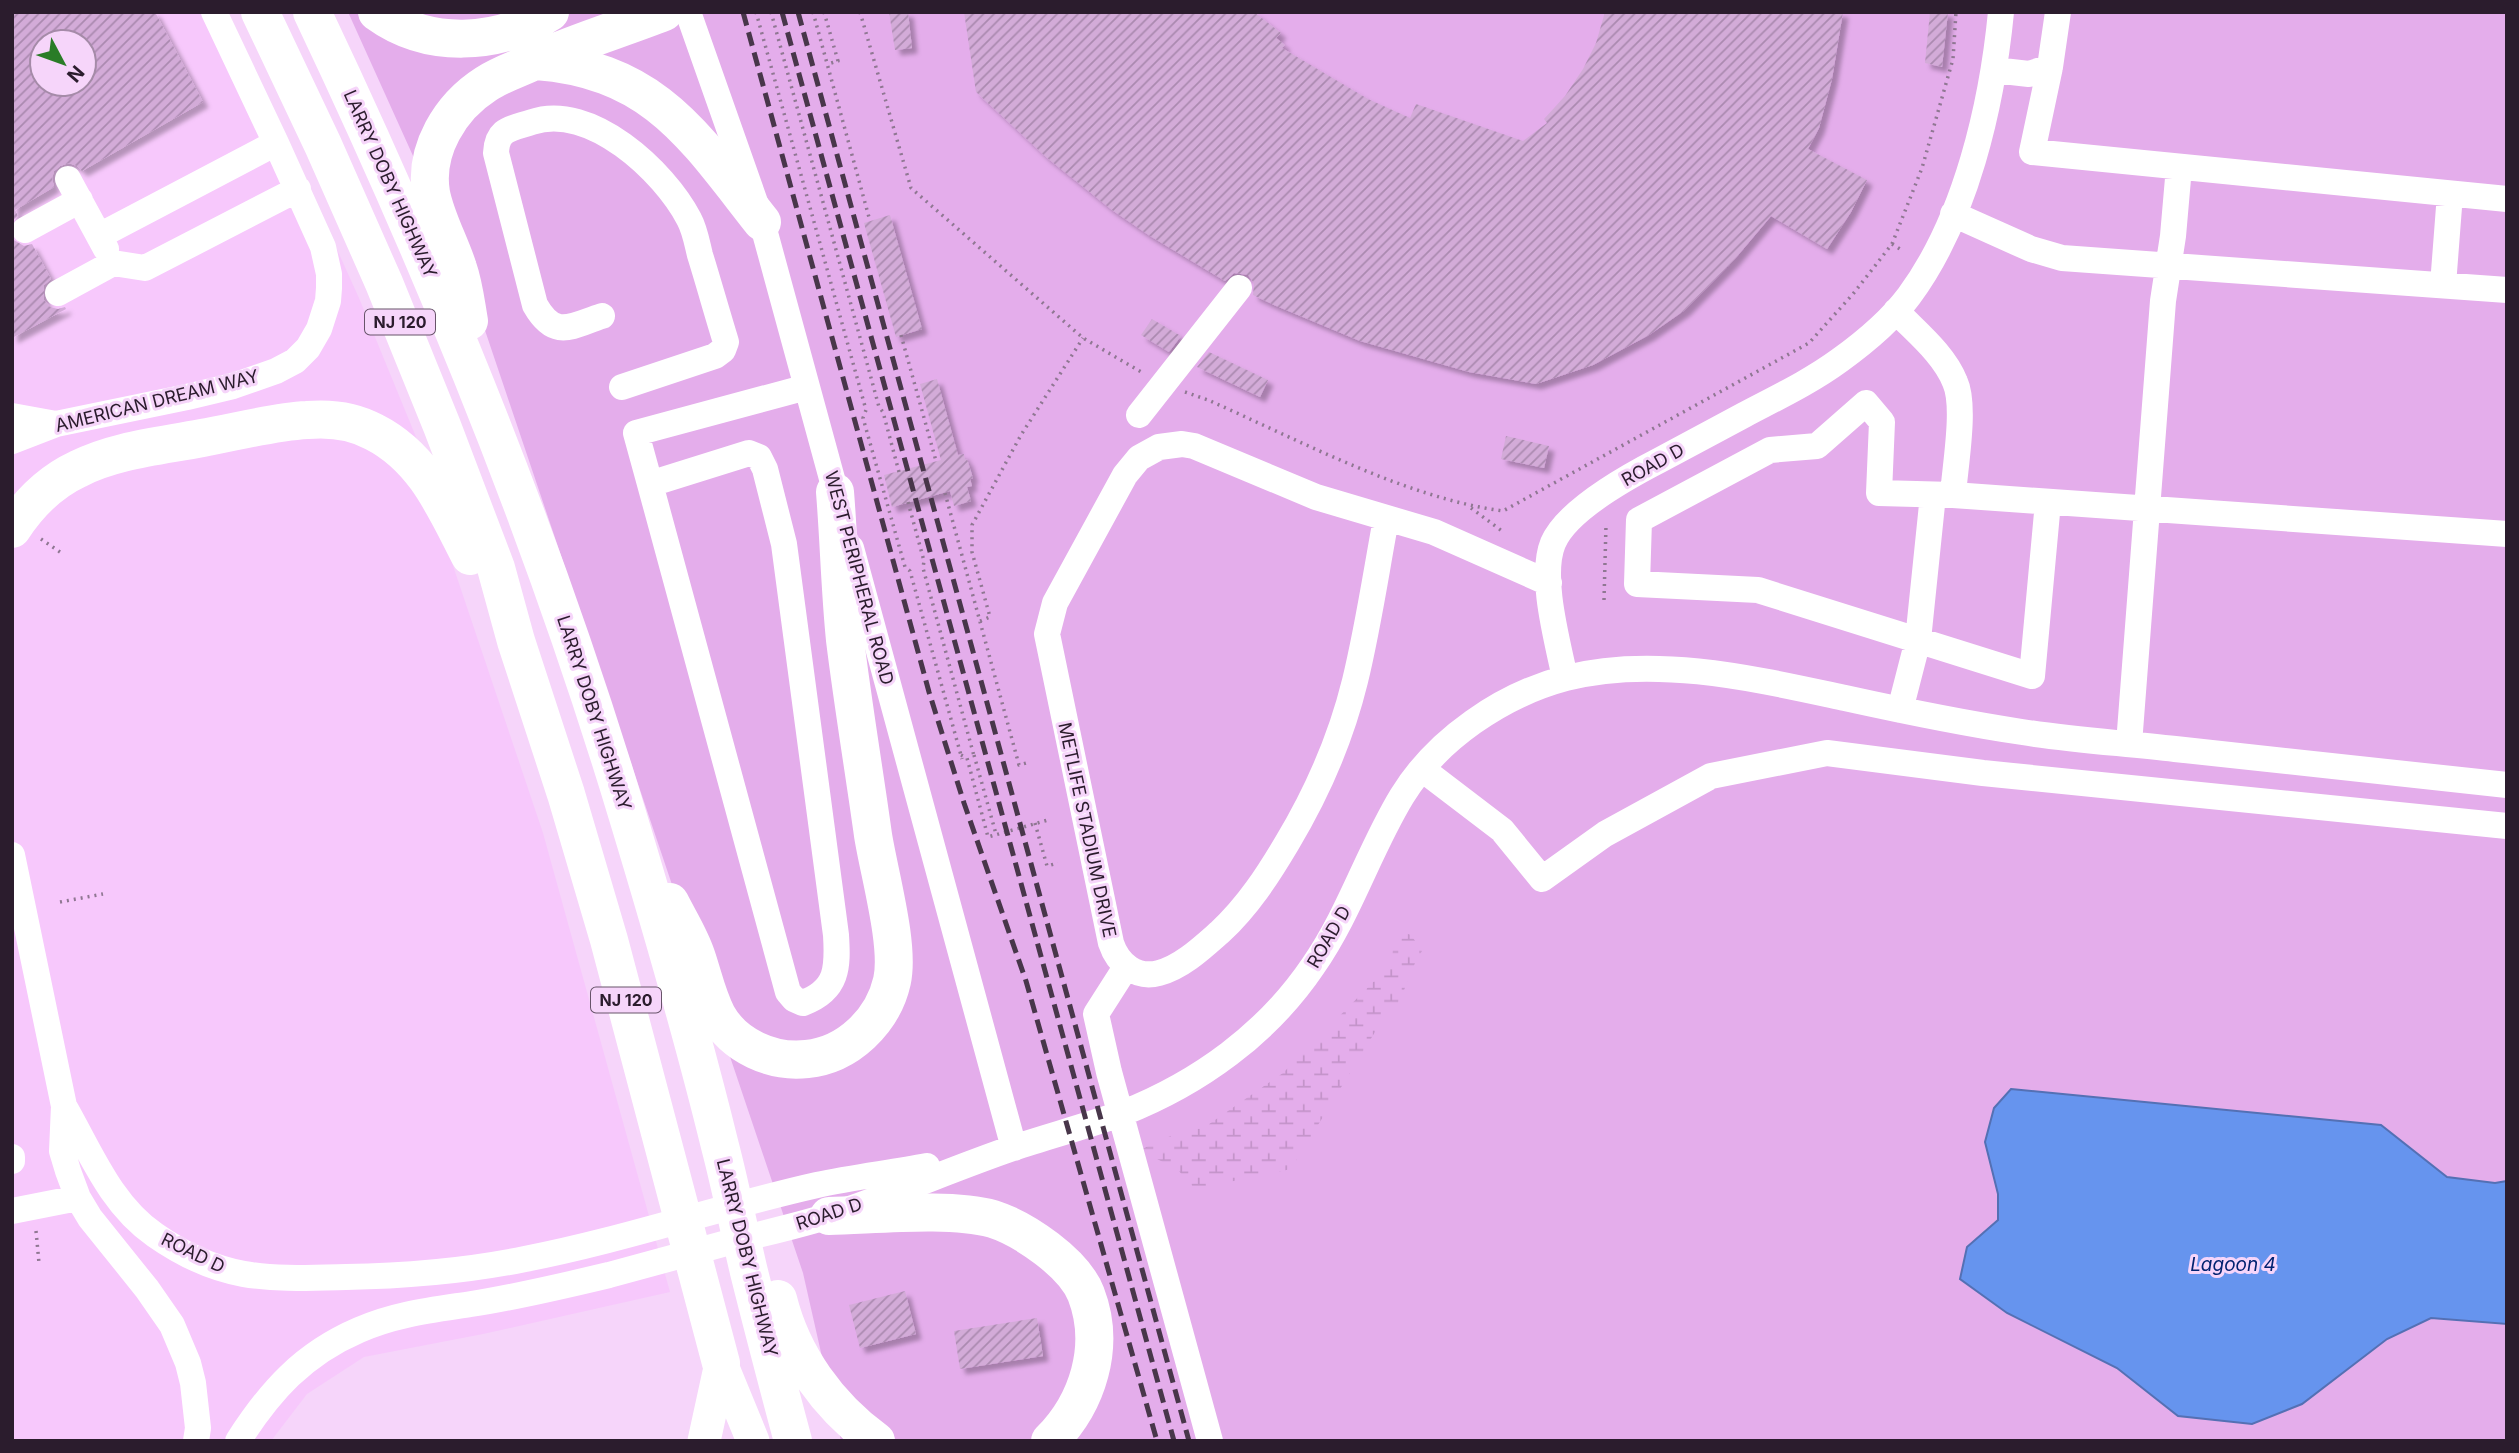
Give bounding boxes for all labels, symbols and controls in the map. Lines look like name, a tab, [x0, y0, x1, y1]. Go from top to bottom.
north arrow	[28, 28, 98, 98]
text: N	[62, 61, 89, 87]
street label: LARRY DOBY HIGHWAY	[339, 87, 441, 281]
road number: NJ 120	[365, 310, 435, 334]
street label: AMERICAN DREAM WAY	[53, 365, 261, 436]
street label: ROAD D	[1618, 439, 1688, 490]
street label: WEST PERIPHERAL ROAD	[821, 469, 898, 687]
street label: LARRY DOBY HIGHWAY	[553, 613, 636, 813]
street label: METLIFE STADIUM DRIVE	[1054, 720, 1121, 939]
street label: ROAD D	[1302, 902, 1355, 972]
road number: NJ 120	[591, 988, 661, 1012]
street label: LARRY DOBY HIGHWAY	[713, 1157, 782, 1359]
street label: ROAD D	[793, 1193, 865, 1234]
street label: ROAD D	[158, 1228, 228, 1277]
water label: Lagoon 4	[2190, 1253, 2276, 1276]

